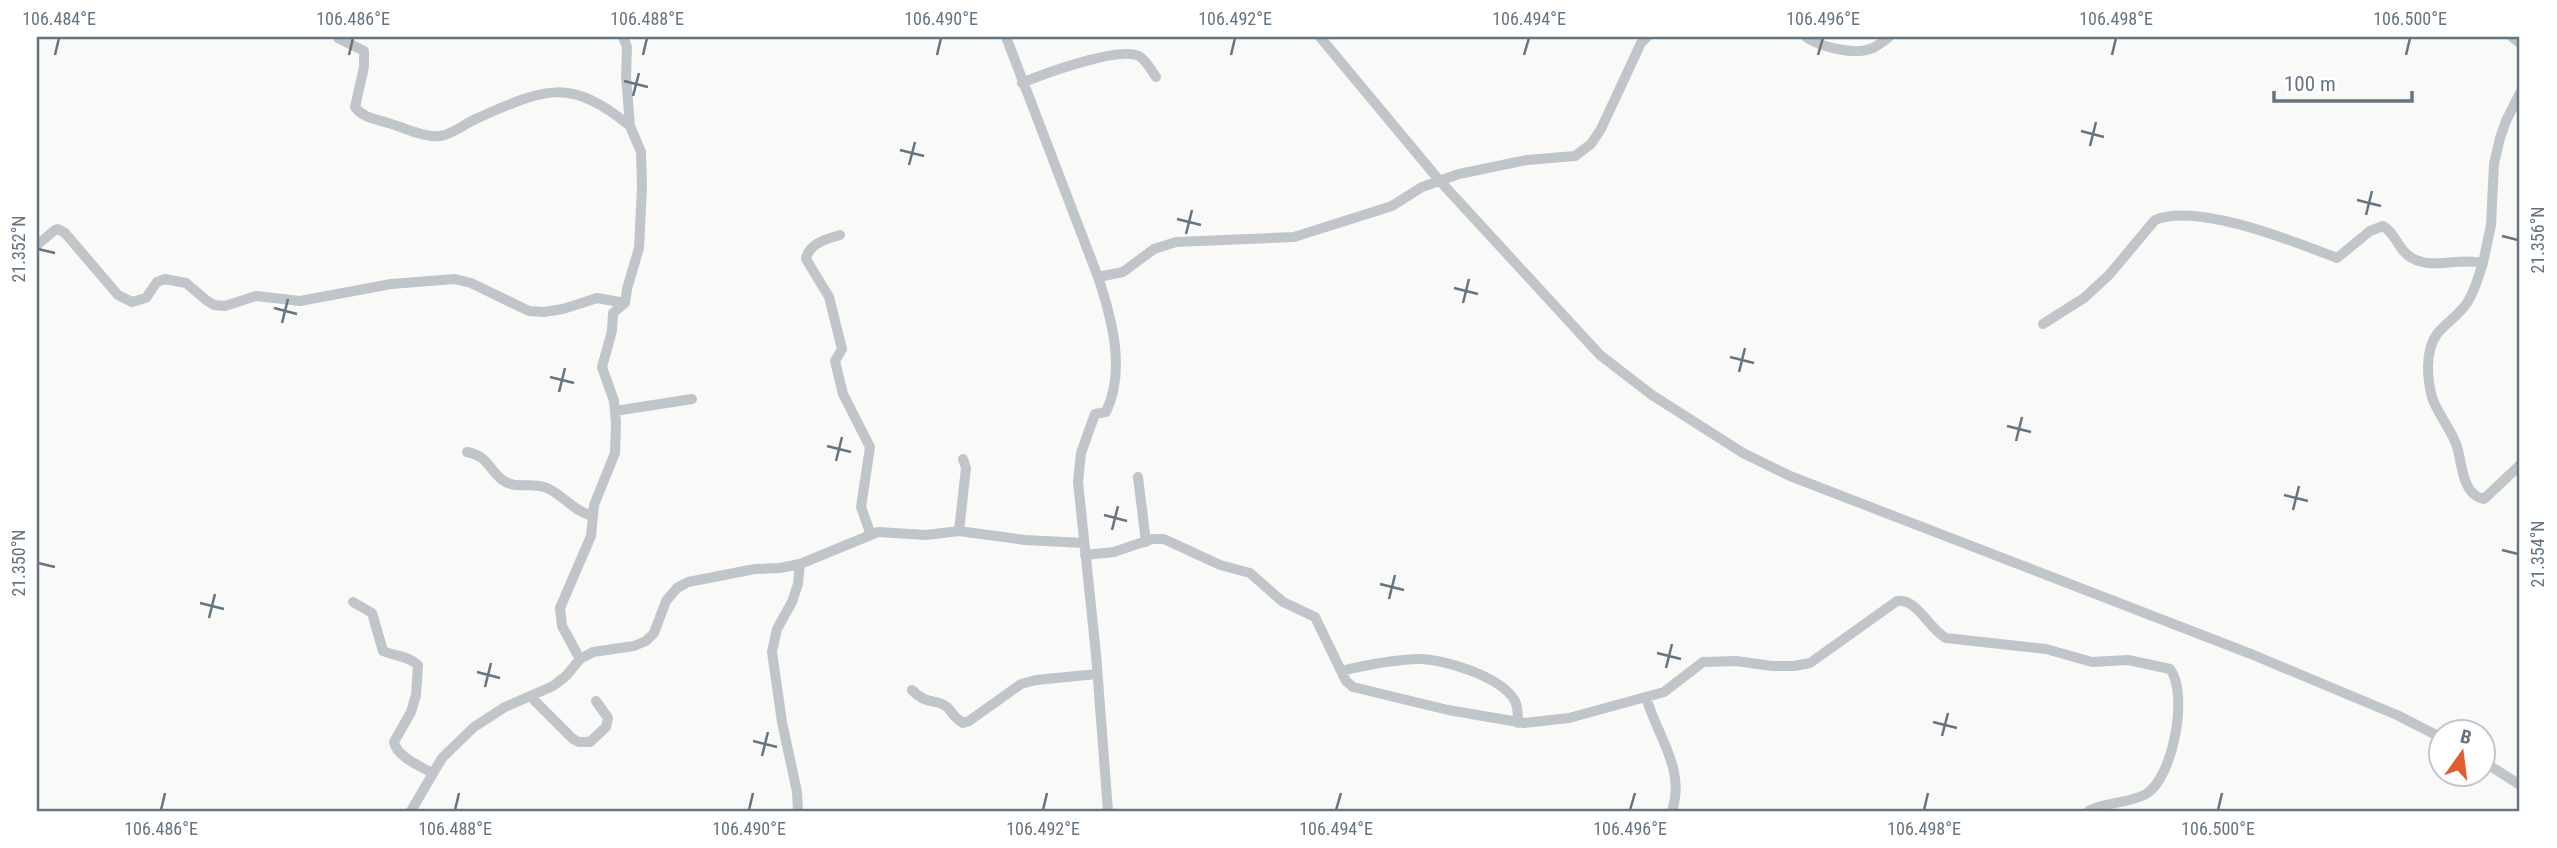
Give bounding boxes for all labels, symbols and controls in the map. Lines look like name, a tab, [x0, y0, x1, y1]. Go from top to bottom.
text: 106.484°E	[22, 8, 96, 29]
text: 106.486°E	[316, 8, 390, 29]
text: 106.488°E	[610, 8, 684, 29]
text: 106.490°E	[904, 8, 978, 29]
text: 106.492°E	[1198, 8, 1272, 29]
text: 106.494°E	[1492, 8, 1566, 29]
text: 106.496°E	[1786, 8, 1860, 29]
text: 106.498°E	[2079, 8, 2153, 29]
text: 106.500°E	[2373, 8, 2447, 29]
scale bar	[2274, 60, 2412, 104]
text: 100 m	[2284, 72, 2336, 96]
text: 21.356°N	[2527, 206, 2548, 274]
text: 21.352°N	[8, 215, 29, 283]
text: 21.354°N	[2527, 520, 2548, 588]
text: 21.350°N	[8, 529, 29, 597]
north arrow	[2428, 718, 2498, 788]
text: B	[2458, 725, 2474, 749]
text: 106.486°E	[124, 818, 198, 839]
text: 106.488°E	[418, 818, 492, 839]
text: 106.490°E	[712, 818, 786, 839]
text: 106.492°E	[1006, 818, 1080, 839]
text: 106.494°E	[1299, 818, 1373, 839]
text: 106.496°E	[1593, 818, 1667, 839]
text: 106.498°E	[1887, 818, 1961, 839]
text: 106.500°E	[2181, 818, 2255, 839]

